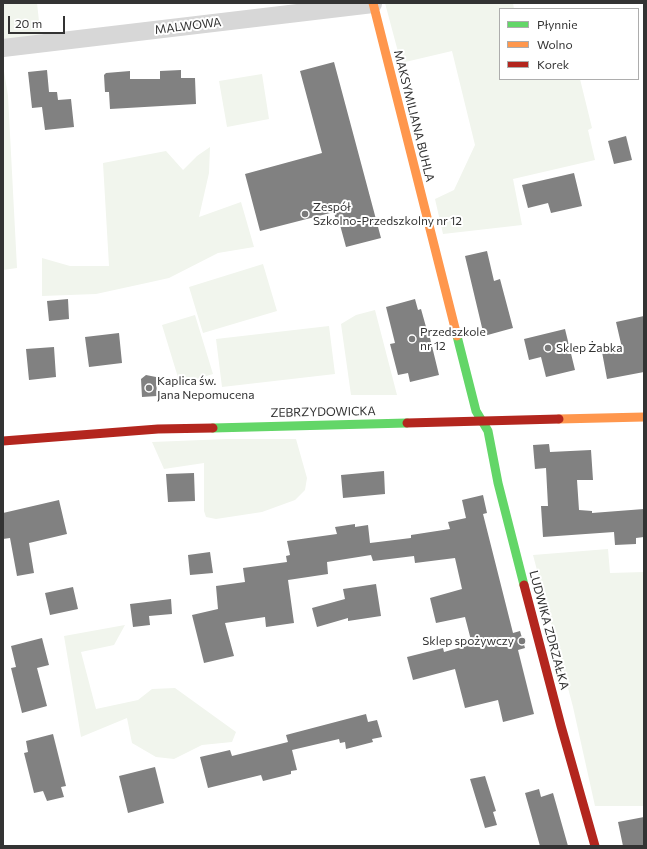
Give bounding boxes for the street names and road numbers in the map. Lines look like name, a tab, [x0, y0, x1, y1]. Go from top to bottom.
street label: MALWOWA	[154, 15, 222, 37]
street label: MAKSYMILIANA BUHLA	[391, 49, 437, 183]
street label: ZEBRZYDOWICKA	[270, 404, 376, 420]
street label: LUDWIKA ZDRZAŁKA	[526, 569, 572, 691]

